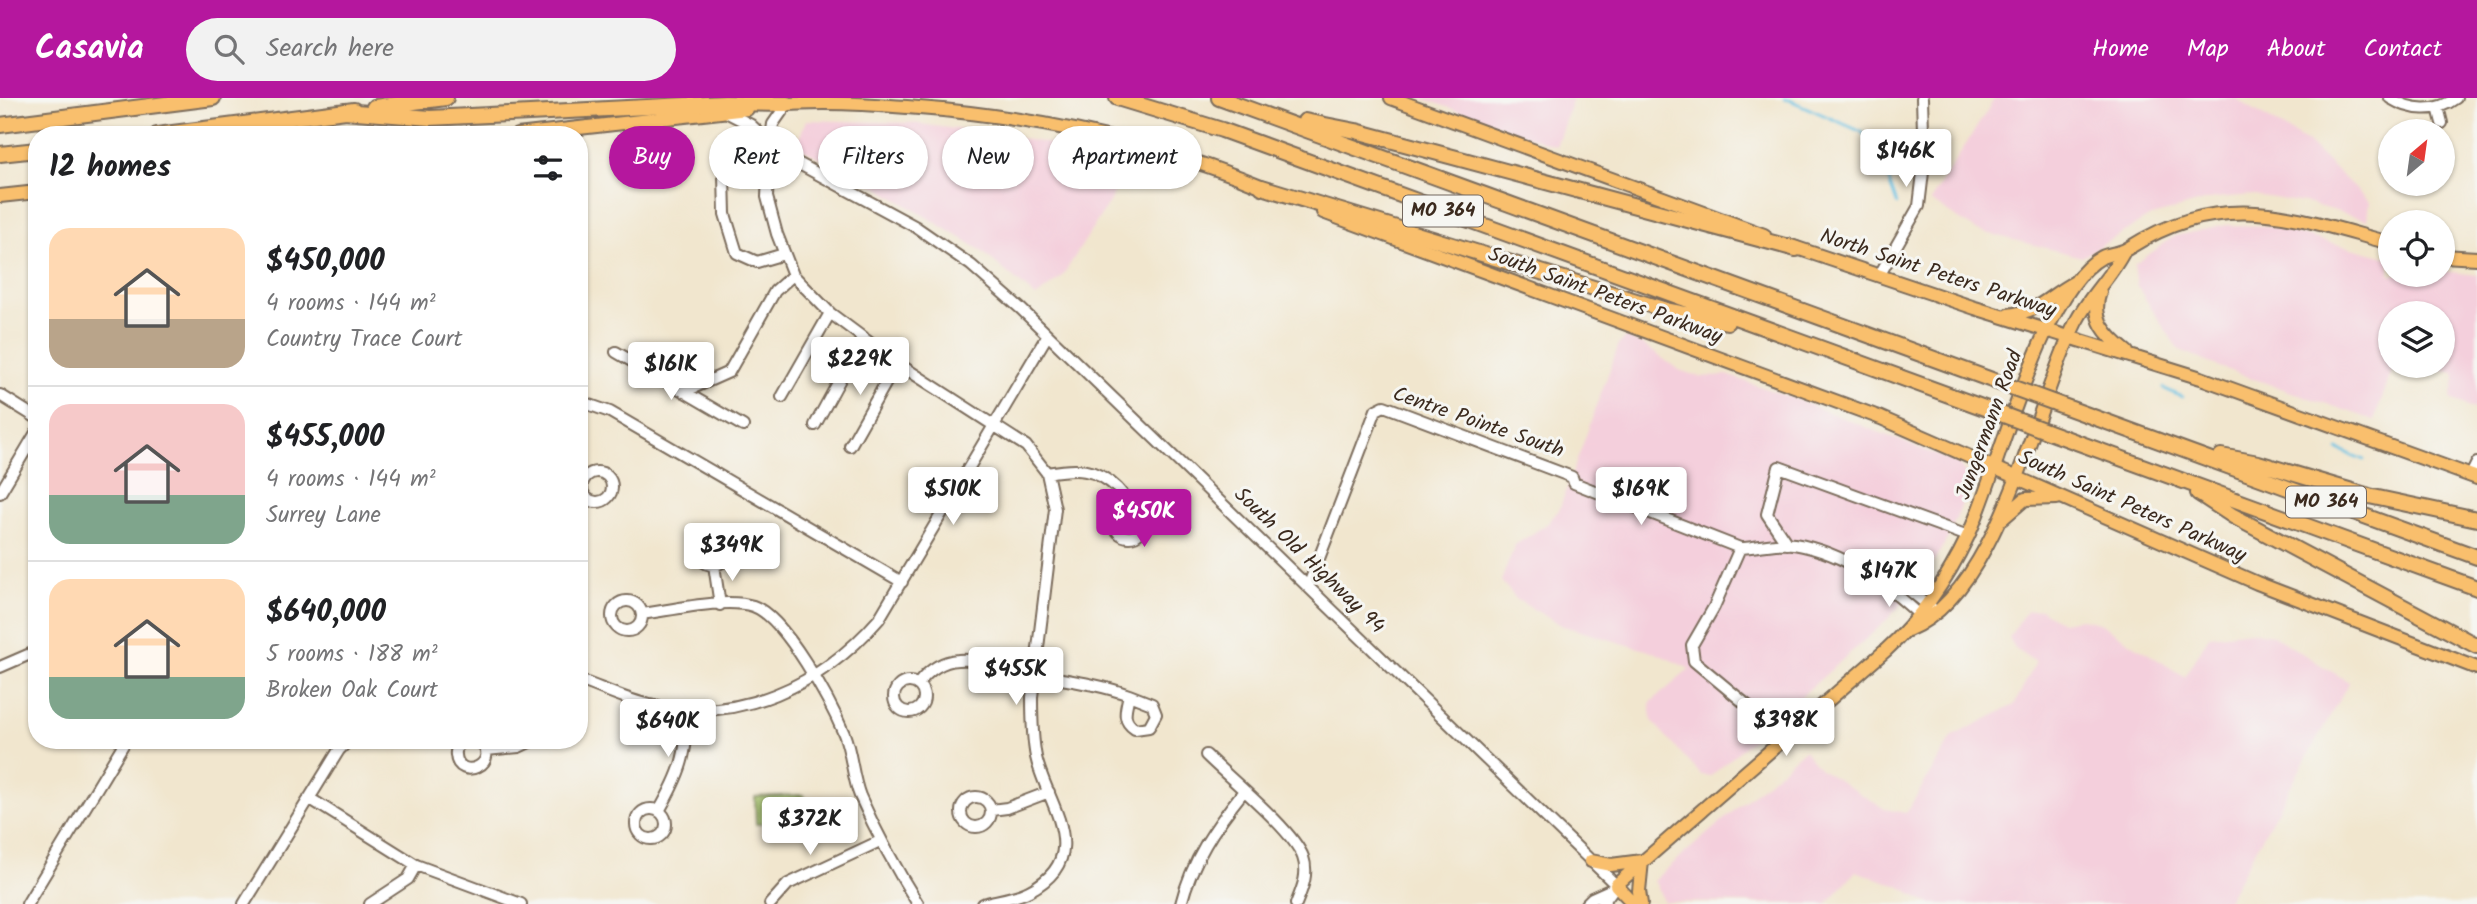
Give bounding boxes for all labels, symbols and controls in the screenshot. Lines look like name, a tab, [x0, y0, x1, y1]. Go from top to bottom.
search box	[186, 18, 676, 81]
text: Casavia	[35, 23, 144, 76]
text: Search here	[266, 28, 394, 70]
icon: search	[210, 30, 248, 68]
text: Home	[2092, 30, 2149, 69]
text: Map	[2187, 30, 2229, 69]
text: About	[2267, 30, 2325, 69]
text: Contact	[2363, 30, 2442, 69]
north arrow	[2378, 119, 2455, 196]
map controls	[2378, 119, 2455, 378]
chip: Buy	[609, 126, 695, 189]
chip: Rent	[709, 126, 804, 189]
chip: Filters	[818, 126, 928, 189]
chip: New	[942, 126, 1034, 189]
chip: Apartment	[1048, 126, 1202, 189]
pin: $146K	[1857, 130, 1955, 189]
text: $146K	[1876, 134, 1936, 170]
text: 12 homes	[49, 144, 171, 192]
icon: filters	[529, 149, 567, 187]
road number: MO 364	[1403, 195, 1483, 226]
button: locate	[2378, 210, 2455, 287]
street label: North Saint Peters Parkway	[1816, 220, 2061, 328]
text: $450,000	[266, 238, 385, 286]
street label: South Saint Peters Parkway	[1483, 238, 1727, 354]
icon: home	[105, 256, 189, 340]
text: 4 rooms · 144 m²	[266, 286, 436, 322]
button: layers	[2378, 301, 2455, 378]
text: Country Trace Court	[266, 322, 462, 358]
pin: $229K	[811, 338, 909, 397]
pin: $161K	[622, 342, 720, 402]
text: $229K	[827, 342, 893, 378]
street label: Jungermann Road	[1948, 345, 2033, 504]
text: $161K	[644, 347, 698, 383]
street label: Centre Pointe South	[1388, 378, 1568, 468]
text: $455,000	[266, 414, 385, 462]
icon: home	[105, 432, 189, 516]
street label: South Saint Peters Parkway	[2012, 442, 2252, 572]
text: 4 rooms · 144 m²	[266, 462, 436, 498]
pin: $510K	[904, 468, 1002, 527]
pin: $169K	[1592, 468, 1690, 527]
text: $510K	[924, 472, 982, 508]
text: $169K	[1612, 472, 1670, 508]
street label: South Old Highway 94	[1226, 480, 1392, 642]
road number: MO 364	[2286, 486, 2366, 518]
pin: $450K	[1095, 490, 1193, 549]
text: $450K	[1112, 494, 1176, 530]
text: Surrey Lane	[266, 498, 381, 534]
pin: $349K	[683, 524, 781, 583]
text: $349K	[700, 528, 764, 564]
pin: $147K	[1840, 550, 1938, 609]
text: $147K	[1860, 554, 1918, 590]
text: $640,000	[266, 589, 386, 637]
icon: home	[105, 607, 189, 691]
text: 5 rooms · 188 m²	[266, 637, 438, 673]
pin: $455K	[967, 648, 1065, 707]
text: $455K	[984, 652, 1048, 688]
text: Broken Oak Court	[266, 673, 438, 709]
pin: $398K	[1737, 698, 1835, 758]
pin: $640K	[619, 700, 717, 759]
text: $398K	[1753, 703, 1819, 739]
text: $640K	[636, 704, 700, 740]
pin: $372K	[761, 798, 859, 857]
text: $372K	[778, 802, 842, 838]

